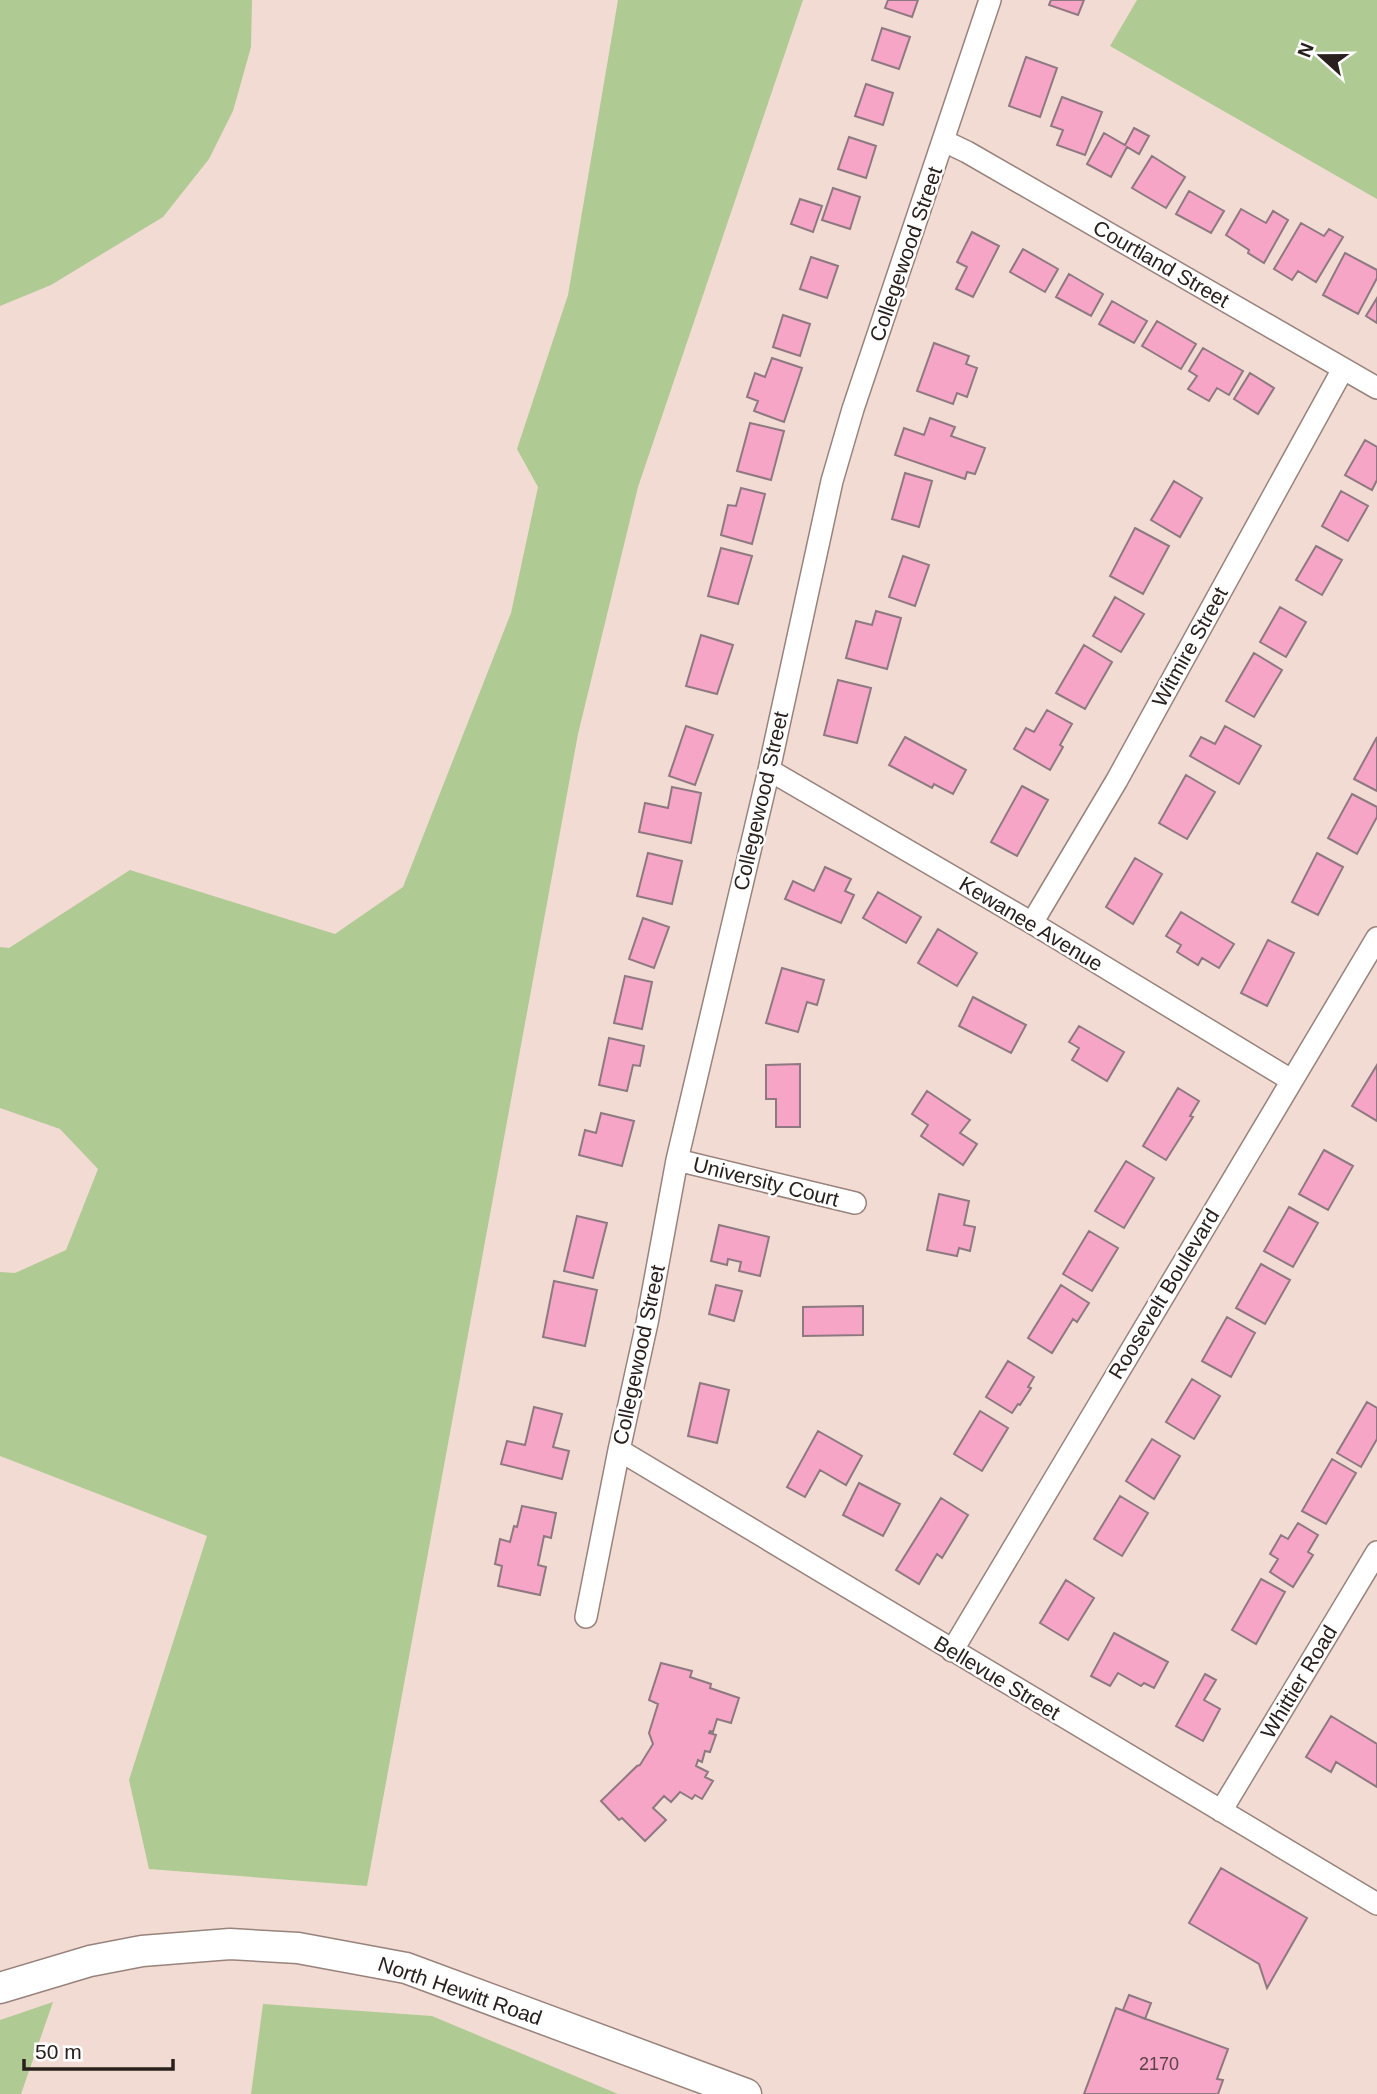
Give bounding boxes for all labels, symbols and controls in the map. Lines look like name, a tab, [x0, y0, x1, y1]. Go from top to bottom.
north arrow	[1286, 21, 1356, 91]
text: N	[1293, 40, 1318, 60]
street label: Collegewood Street	[865, 163, 946, 344]
street label: Courtland Street	[1089, 215, 1233, 312]
street label: Witmire Street	[1147, 583, 1232, 711]
street label: Collegewood Street	[729, 709, 792, 893]
street label: Kewanee Avenue	[955, 872, 1107, 975]
street label: University Court	[691, 1152, 842, 1211]
street label: Roosevelt Boulevard	[1104, 1205, 1223, 1383]
street label: Collegewood Street	[608, 1263, 669, 1447]
street label: Whittier Road	[1256, 1621, 1341, 1742]
street label: Bellevue Street	[930, 1631, 1064, 1724]
street label: North Hewitt Road	[375, 1952, 545, 2029]
scale bar	[24, 2028, 173, 2072]
text: 50 m	[35, 2040, 82, 2063]
house number: 2170	[1139, 2054, 1179, 2074]

